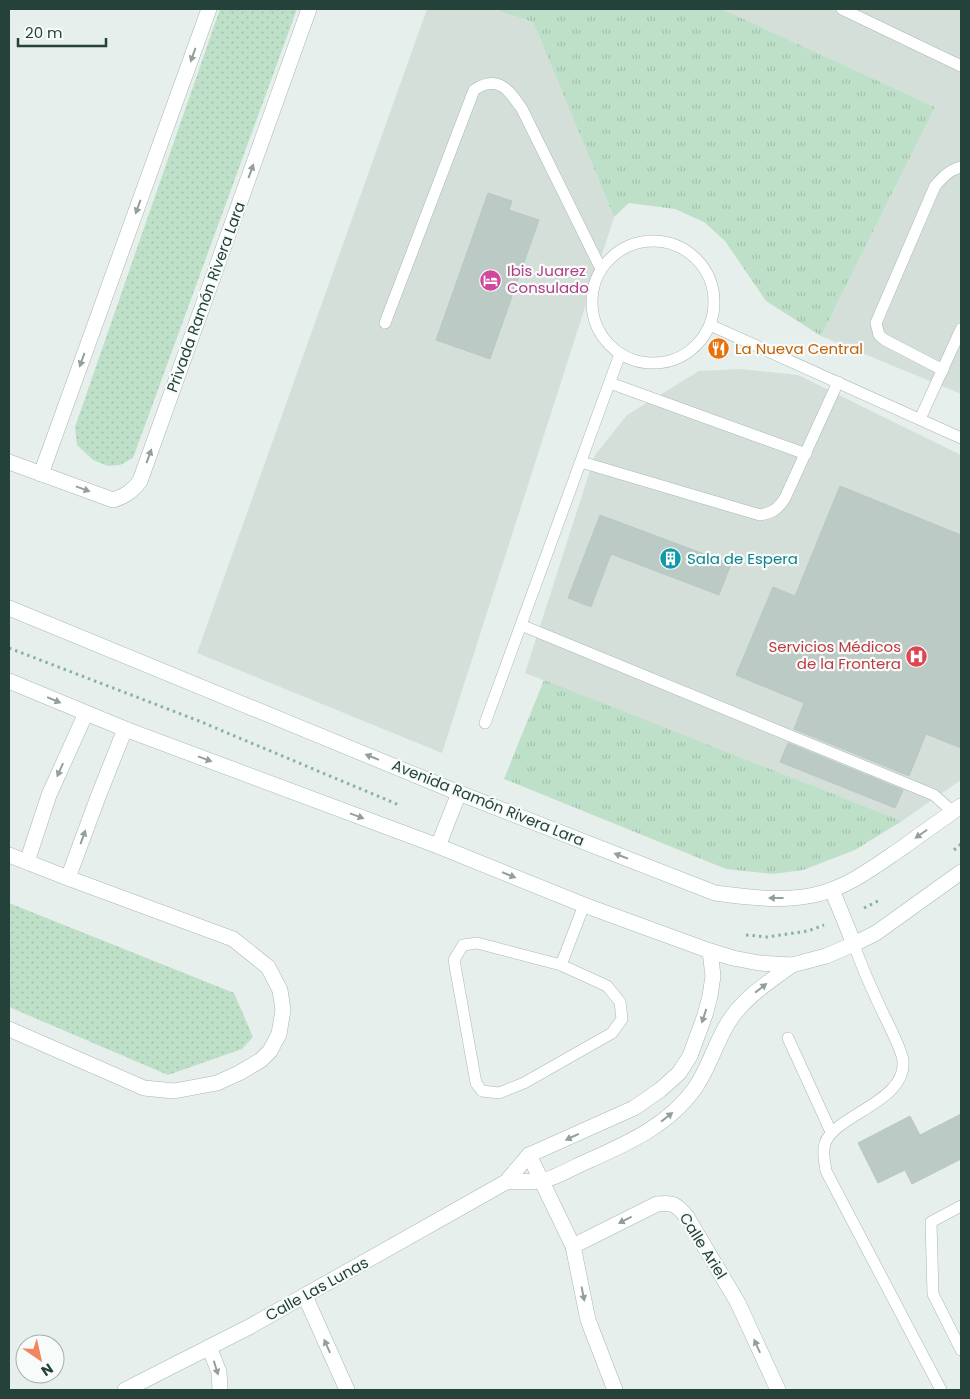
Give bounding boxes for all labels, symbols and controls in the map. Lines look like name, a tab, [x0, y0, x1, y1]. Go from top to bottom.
scale bar	[18, 15, 105, 47]
text: 20 m	[25, 22, 63, 43]
one-way arrow	[189, 47, 196, 62]
one-way arrow	[247, 163, 255, 178]
street label: Privada Ramón Rivera Lara	[161, 199, 250, 395]
one-way arrow	[134, 200, 141, 215]
place label: Ibis Juarez Consulado	[507, 260, 589, 298]
hotel icon: Ibis Juarez Consulado	[479, 268, 503, 292]
restaurant icon: La Nueva Central	[707, 337, 731, 361]
place label: La Nueva Central	[735, 338, 863, 359]
one-way arrow	[78, 353, 86, 368]
one-way arrow	[145, 448, 153, 463]
one-way arrow	[76, 485, 91, 493]
building icon: Sala de Espera	[659, 547, 683, 571]
place label: Sala de Espera	[687, 548, 798, 569]
place label: Servicios Médicos de la Frontera	[768, 636, 901, 674]
hospital icon: Servicios Médicos de la Frontera	[905, 644, 929, 668]
one-way arrow	[47, 696, 61, 704]
one-way arrow	[365, 753, 379, 761]
street label: Avenida Ramón Rivera Lara	[389, 754, 588, 851]
one-way arrow	[198, 755, 213, 763]
one-way arrow	[56, 763, 64, 777]
one-way arrow	[350, 812, 364, 820]
one-way arrow	[915, 829, 928, 839]
one-way arrow	[80, 830, 87, 845]
one-way arrow	[614, 852, 628, 860]
one-way arrow	[502, 871, 516, 879]
one-way arrow	[768, 894, 784, 902]
one-way arrow	[754, 983, 768, 993]
one-way arrow	[700, 1009, 708, 1024]
one-way arrow	[660, 1112, 673, 1123]
one-way arrow	[565, 1133, 579, 1141]
street label: Calle Ariel	[675, 1208, 732, 1283]
one-way arrow	[617, 1216, 632, 1224]
street label: Calle Las Lunas	[262, 1252, 372, 1326]
one-way arrow	[579, 1286, 587, 1301]
north arrow	[15, 1334, 65, 1384]
one-way arrow	[323, 1339, 331, 1353]
one-way arrow	[753, 1339, 761, 1353]
text: N	[37, 1359, 57, 1381]
one-way arrow	[213, 1361, 221, 1376]

